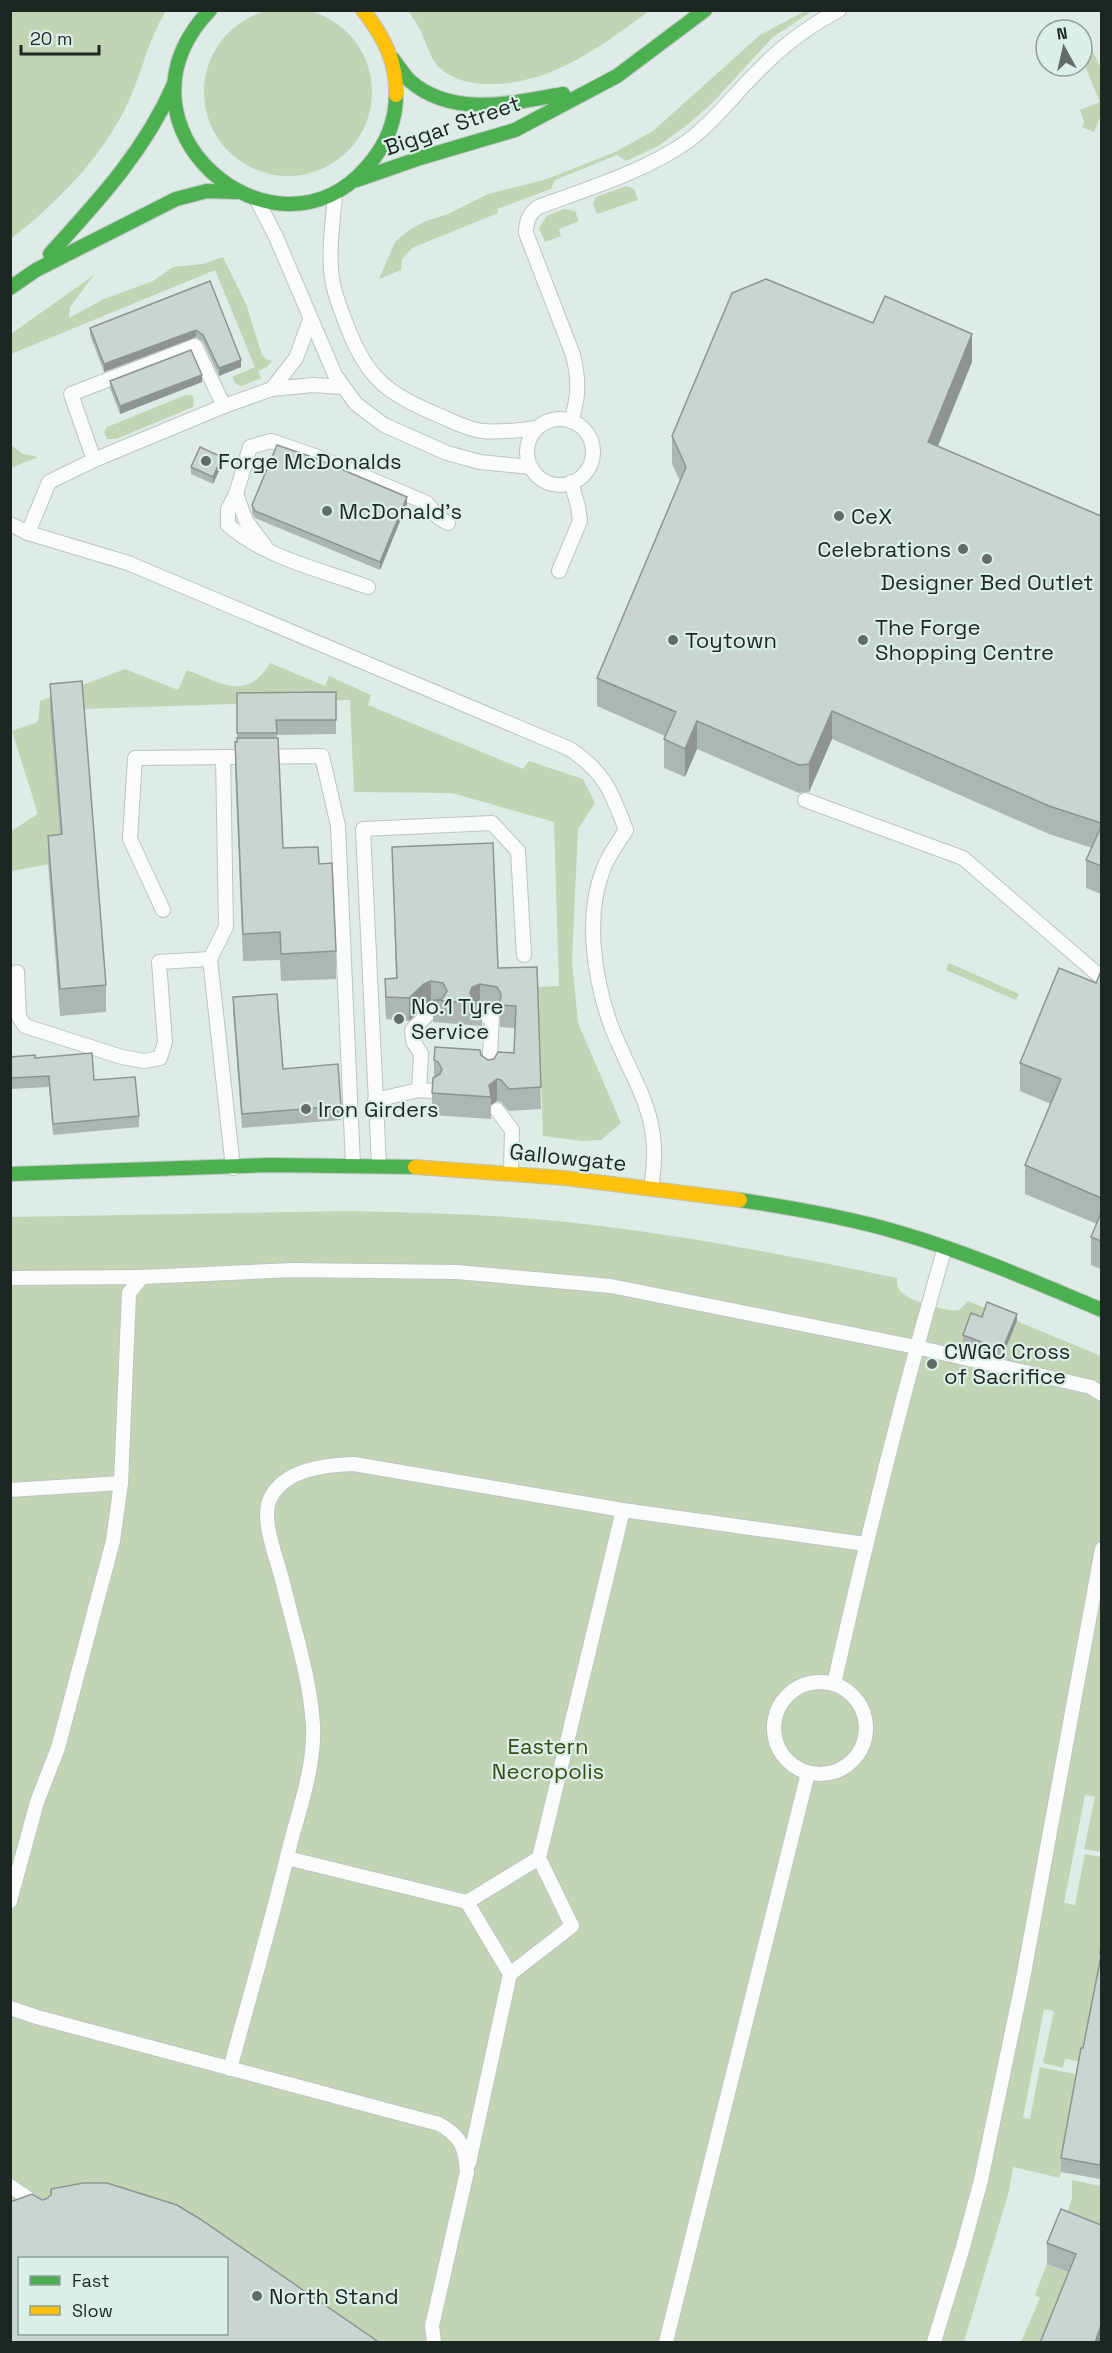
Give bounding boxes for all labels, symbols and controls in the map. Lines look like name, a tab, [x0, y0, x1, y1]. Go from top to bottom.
scale bar	[21, 18, 99, 56]
north arrow	[1034, 18, 1094, 78]
text: N	[1055, 22, 1069, 45]
text: 20 m	[30, 27, 73, 50]
street label: Biggar Street	[380, 89, 524, 161]
place label: Forge McDonalds	[218, 447, 402, 475]
marker: Forge McDonalds	[199, 454, 213, 468]
place label: McDonald's	[339, 497, 462, 525]
place label: CeX	[851, 502, 892, 530]
marker: McDonald's	[320, 504, 334, 518]
marker: CeX	[832, 509, 846, 523]
place label: Celebrations	[817, 535, 951, 563]
marker: Celebrations	[956, 542, 970, 556]
marker: Designer Bed Outlet	[980, 552, 994, 566]
place label: Designer Bed Outlet	[881, 568, 1093, 596]
place label: The Forge Shopping Centre	[875, 613, 1054, 666]
place label: Toytown	[685, 626, 777, 654]
marker: Toytown	[666, 633, 680, 647]
marker: The Forge Shopping Centre	[856, 633, 870, 647]
place label: No.1 Tyre Service	[411, 992, 504, 1045]
marker: No.1 Tyre Service	[392, 1012, 406, 1026]
place label: Iron Girders	[318, 1095, 439, 1123]
marker: Iron Girders	[299, 1102, 313, 1116]
street label: Gallowgate	[508, 1137, 628, 1177]
place label: CWGC Cross of Sacrifice	[944, 1337, 1070, 1390]
marker: CWGC Cross of Sacrifice	[925, 1357, 939, 1371]
park label: Eastern Necropolis	[492, 1732, 604, 1785]
legend	[18, 2257, 228, 2335]
text: Fast	[72, 2269, 109, 2292]
place label: North Stand	[269, 2282, 399, 2310]
marker: North Stand	[250, 2289, 264, 2303]
text: Slow	[72, 2299, 113, 2322]

